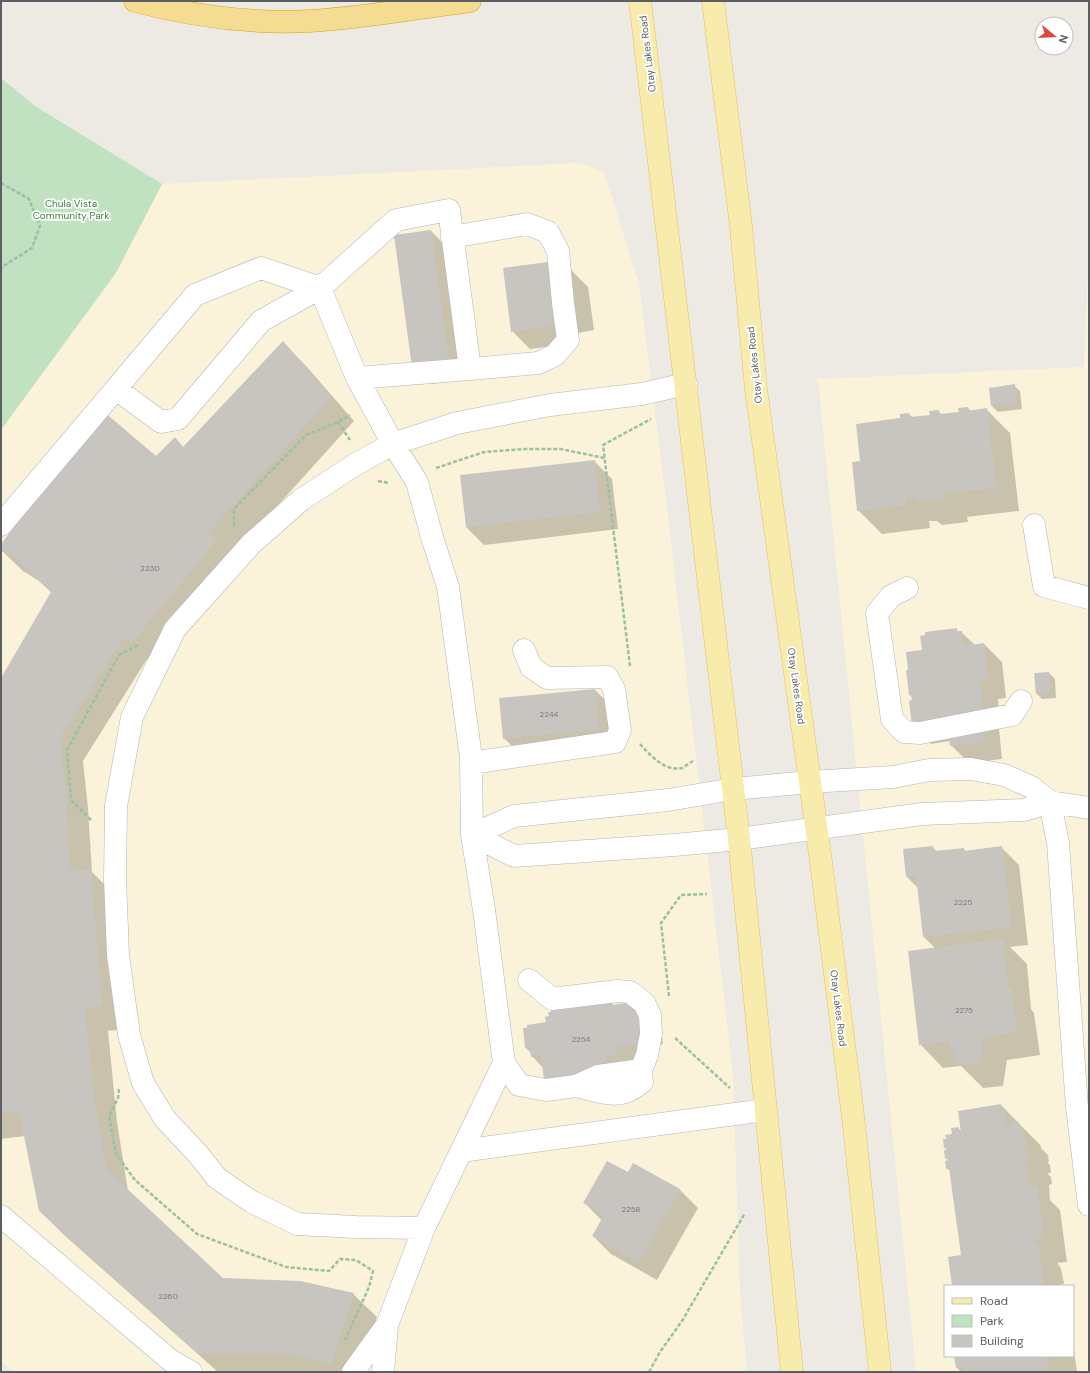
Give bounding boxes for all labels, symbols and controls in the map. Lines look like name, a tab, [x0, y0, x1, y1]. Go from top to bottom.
street label: Otay Lakes Road	[636, 15, 659, 93]
north arrow	[1034, 16, 1074, 56]
text: N	[1056, 33, 1071, 45]
park label: Chula Vista Community Park	[33, 197, 109, 222]
street label: Otay Lakes Road	[744, 326, 765, 404]
house number: 2230	[140, 563, 160, 573]
street label: Otay Lakes Road	[785, 647, 808, 725]
house number: 2244	[540, 709, 559, 719]
house number: 2225	[954, 897, 972, 907]
street label: Otay Lakes Road	[827, 969, 850, 1047]
house number: 2275	[955, 1005, 973, 1015]
house number: 2254	[572, 1034, 591, 1044]
house number: 2258	[622, 1204, 641, 1214]
legend	[944, 1285, 1074, 1357]
house number: 2260	[158, 1291, 178, 1301]
text: Road	[980, 1293, 1008, 1309]
text: Park	[980, 1313, 1004, 1329]
text: Building	[980, 1333, 1024, 1349]

